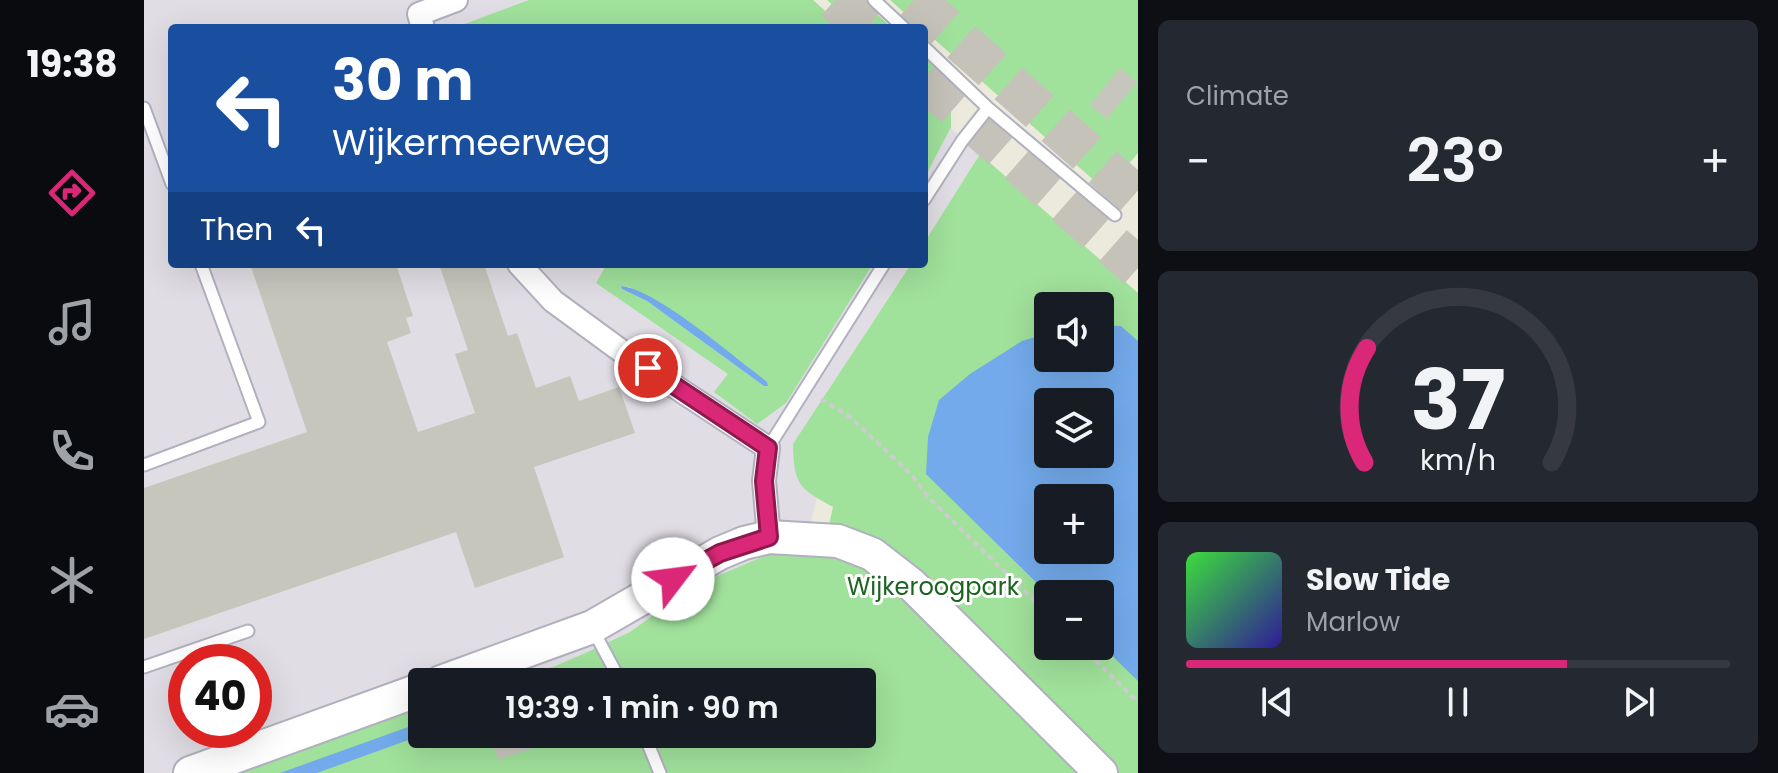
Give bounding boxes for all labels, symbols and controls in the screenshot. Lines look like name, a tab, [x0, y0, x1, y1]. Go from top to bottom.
text: 19:38	[26, 39, 118, 90]
text: 30 m	[332, 41, 474, 120]
icon: left	[200, 56, 304, 160]
text: Climate	[1186, 78, 1289, 114]
text: Wijkermeerweg	[332, 117, 611, 168]
text: 23°	[1407, 119, 1504, 203]
text: −	[1186, 131, 1210, 192]
text: +	[1700, 131, 1730, 192]
icon: directions	[44, 165, 100, 221]
text: Then	[200, 208, 273, 251]
icon: left	[289, 208, 333, 252]
map controls	[1034, 292, 1114, 660]
button: sound	[1034, 292, 1114, 372]
icon: music	[44, 294, 100, 350]
pin	[614, 334, 682, 402]
text: 37	[1411, 341, 1505, 457]
icon: arrive	[626, 346, 670, 390]
button: layers	[1034, 388, 1114, 468]
icon: phone	[44, 423, 100, 479]
text: km/h	[1420, 440, 1496, 480]
button: +	[1034, 484, 1114, 564]
position arrow	[631, 537, 715, 621]
icon: climate	[44, 552, 100, 608]
text: Slow Tide	[1306, 558, 1450, 601]
park label: Wijkeroogpark	[847, 570, 1020, 603]
button: −	[1034, 580, 1114, 660]
text: Marlow	[1306, 604, 1400, 640]
speed limit sign: 40	[168, 644, 272, 748]
icon: previous	[1255, 680, 1299, 724]
icon: pause	[1436, 680, 1480, 724]
icon: next	[1617, 680, 1661, 724]
icon: car	[44, 681, 100, 737]
text: 19:39 · 1 min · 90 m	[505, 686, 779, 729]

